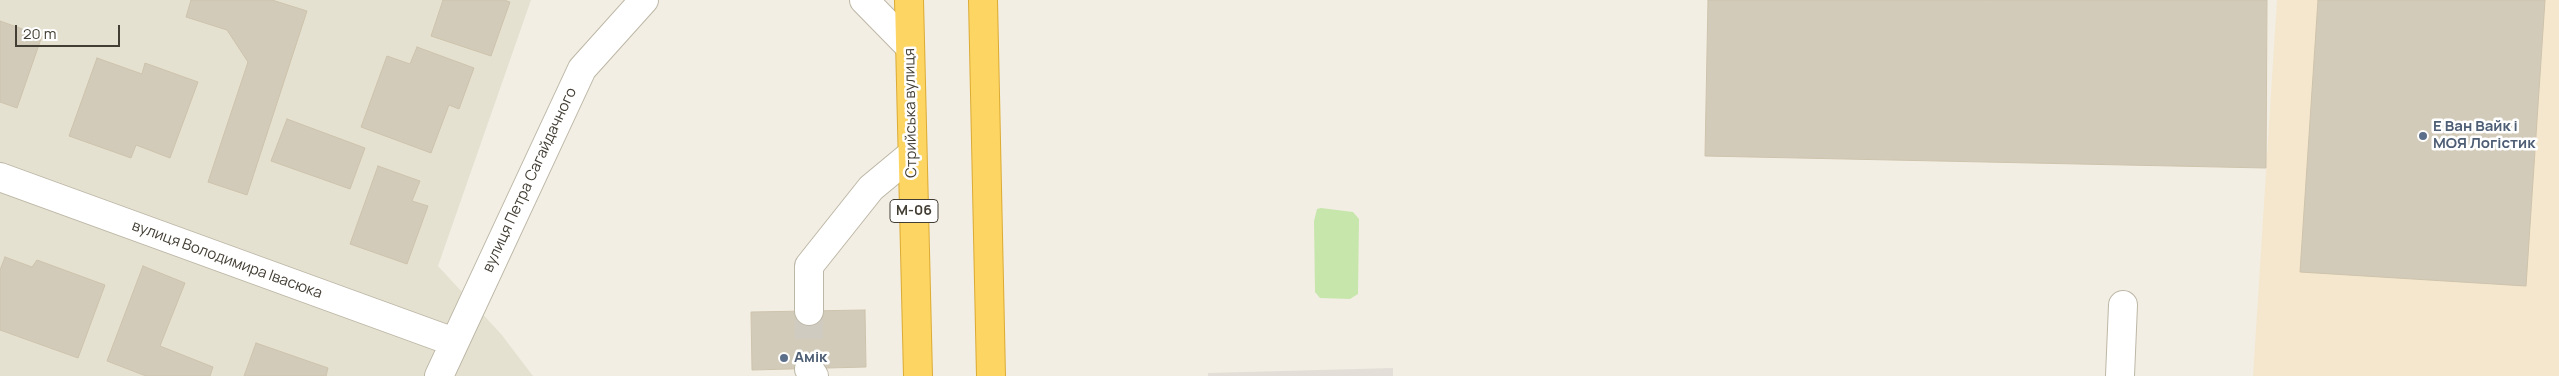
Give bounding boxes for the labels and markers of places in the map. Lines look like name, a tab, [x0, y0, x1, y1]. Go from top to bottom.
place label: Е Ван Вайк і МОЯ Логістик	[2433, 118, 2535, 153]
marker: Е Ван Вайк і МОЯ Логістик	[2417, 130, 2429, 142]
place label: Амік	[794, 349, 827, 367]
marker: Амік	[778, 352, 790, 364]

